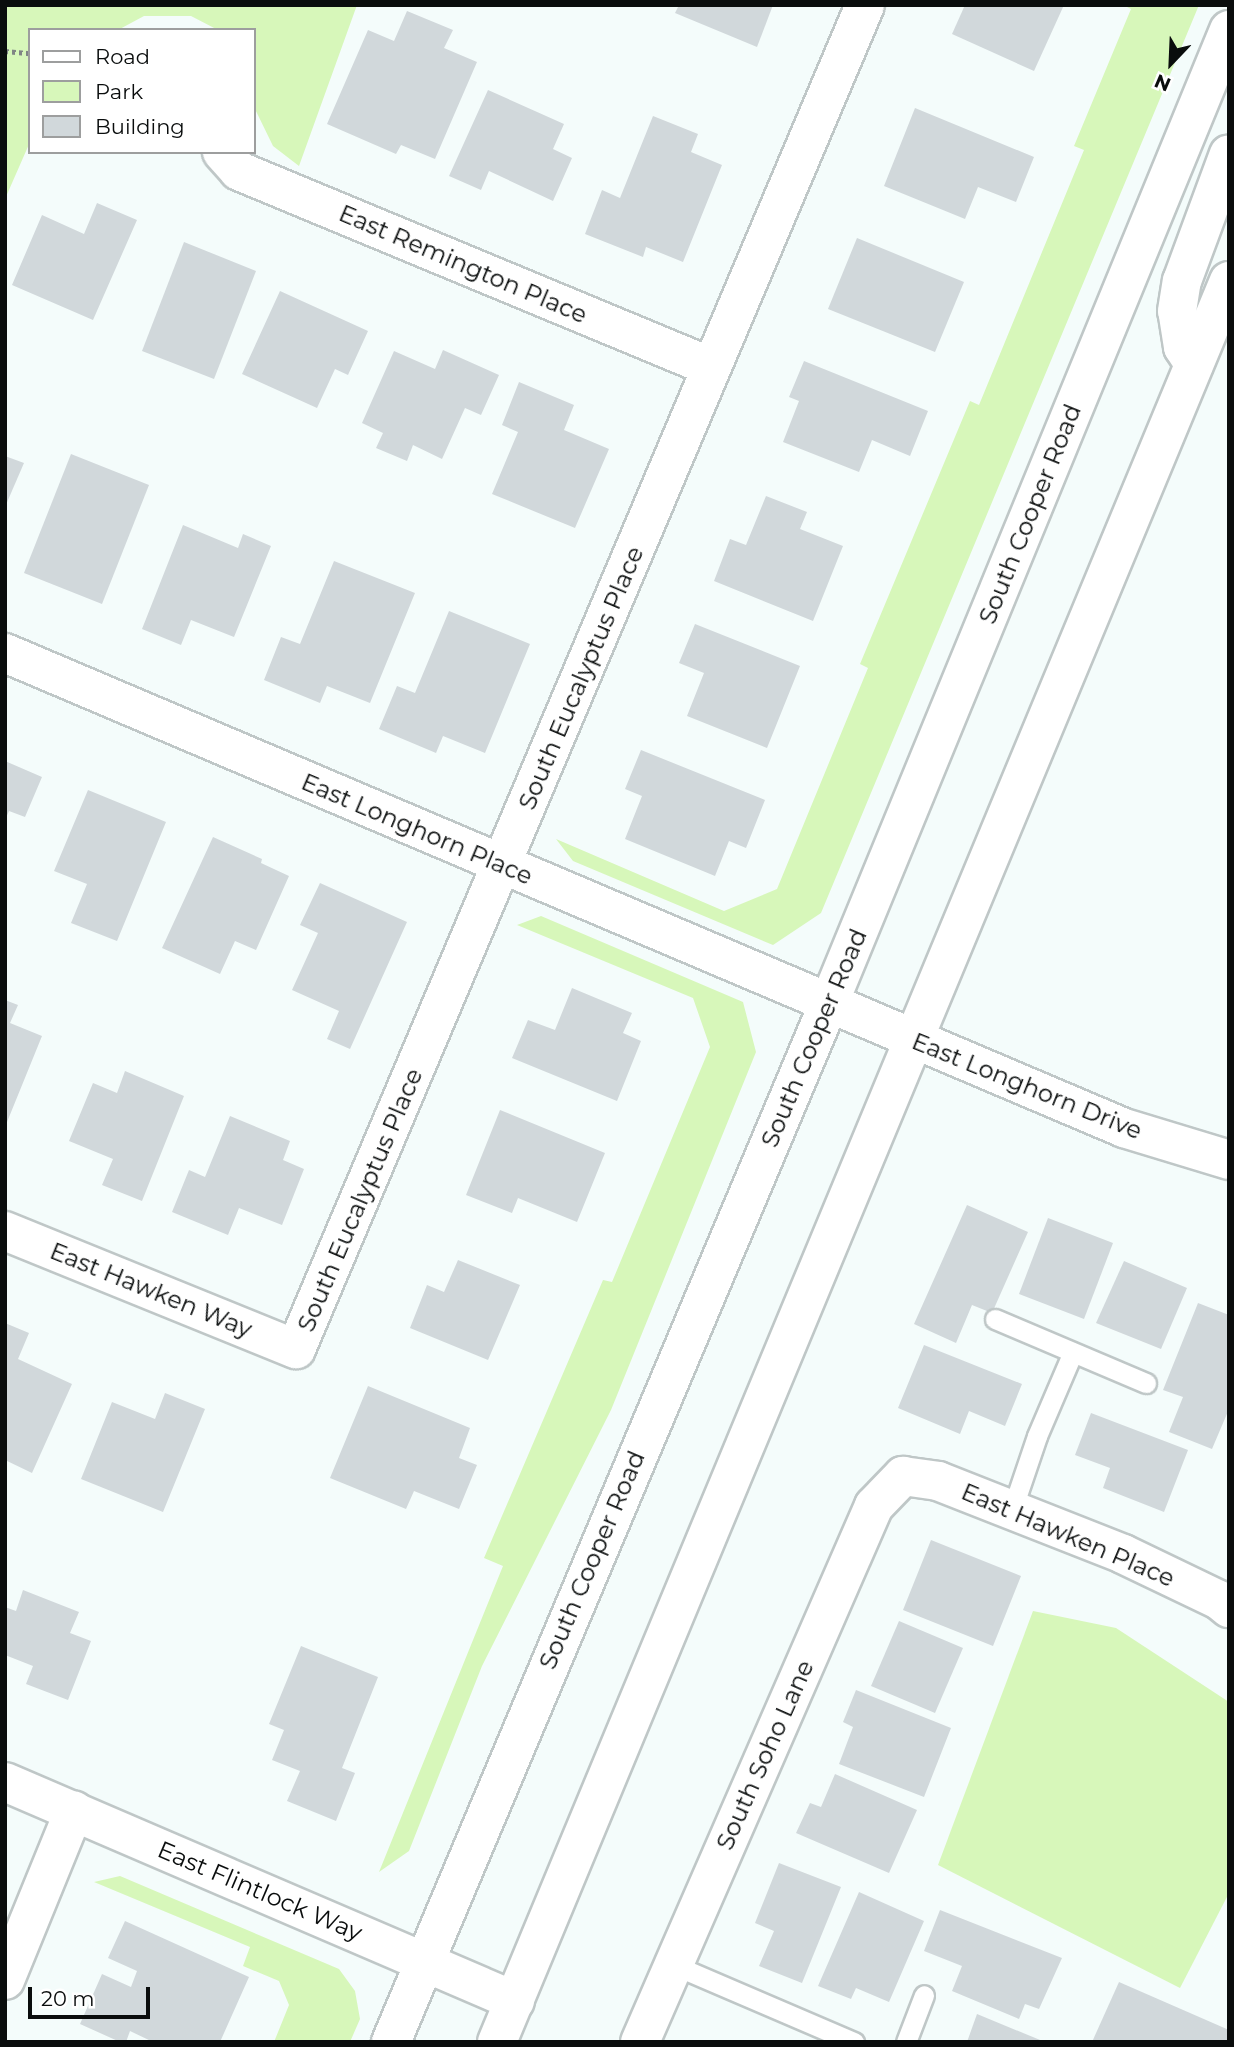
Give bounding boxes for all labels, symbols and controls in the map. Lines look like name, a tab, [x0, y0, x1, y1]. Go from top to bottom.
legend	[28, 28, 256, 154]
north arrow	[1136, 28, 1206, 98]
text: Road	[95, 44, 150, 69]
text: N	[1151, 69, 1174, 96]
text: Park	[95, 79, 143, 104]
text: Building	[95, 114, 185, 139]
street label: East Remington Place	[335, 199, 591, 329]
street label: South Cooper Road	[973, 400, 1087, 628]
street label: South Eucalyptus Place	[512, 542, 650, 814]
street label: East Longhorn Place	[297, 767, 537, 891]
street label: South Cooper Road	[755, 925, 873, 1151]
street label: East Longhorn Drive	[908, 1027, 1146, 1145]
street label: South Eucalyptus Place	[291, 1064, 429, 1336]
street label: East Hawken Way	[46, 1236, 256, 1344]
street label: South Cooper Road	[533, 1447, 651, 1673]
street label: East Hawken Place	[957, 1477, 1179, 1593]
street label: South Soho Lane	[710, 1656, 820, 1854]
street label: East Flintlock Way	[153, 1835, 367, 1947]
scale bar	[32, 1974, 154, 2018]
text: 20 m	[41, 1986, 95, 2011]

